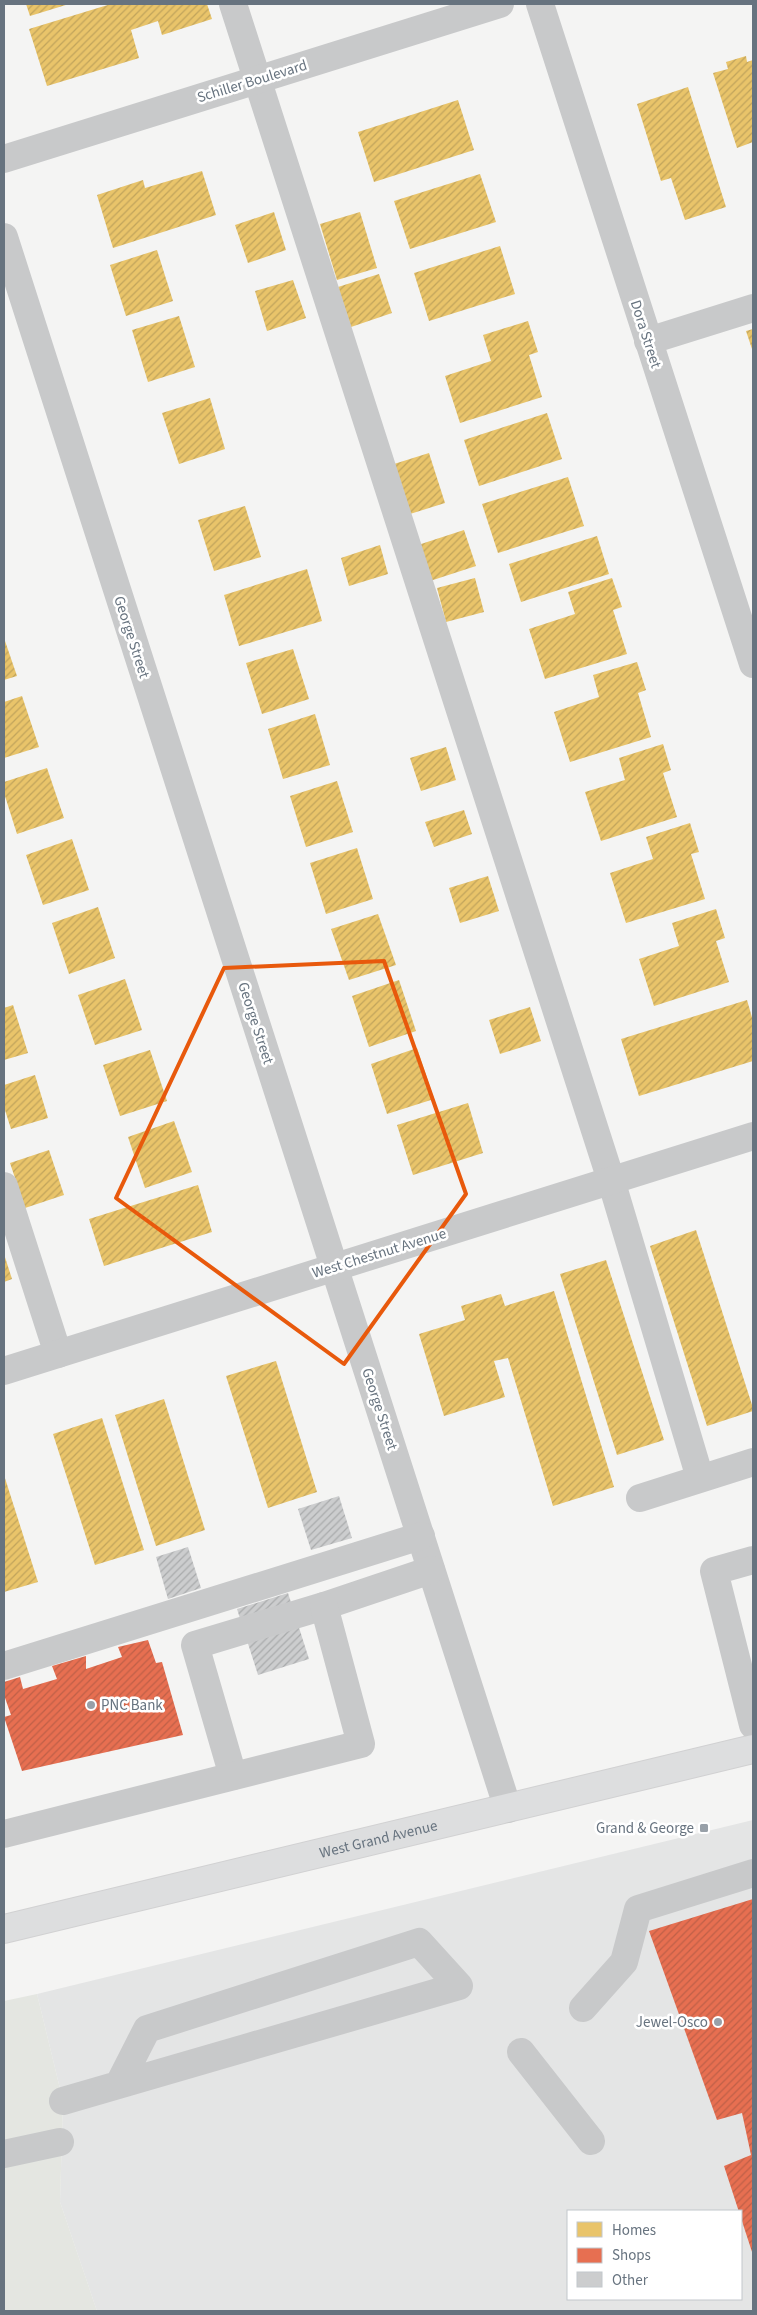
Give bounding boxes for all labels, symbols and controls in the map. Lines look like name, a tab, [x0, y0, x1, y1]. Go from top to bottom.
street label: Schiller Boulevard	[195, 55, 310, 108]
street label: Dora Street	[625, 297, 666, 371]
street label: George Street	[108, 593, 155, 681]
street label: George Street	[232, 979, 279, 1067]
street label: West Chestnut Avenue	[310, 1223, 449, 1284]
street label: George Street	[356, 1365, 403, 1453]
place label: PNC Bank	[101, 1695, 163, 1716]
marker: PNC Bank	[85, 1699, 97, 1711]
street label: West Grand Avenue	[317, 1815, 440, 1864]
place label: Grand & George	[596, 1818, 694, 1839]
marker: Grand & George	[698, 1822, 710, 1834]
place label: Jewel-Osco	[636, 2012, 708, 2033]
marker: Jewel-Osco	[712, 2016, 724, 2028]
legend	[567, 2210, 742, 2300]
text: Homes	[612, 2220, 656, 2241]
text: Shops	[612, 2245, 651, 2266]
text: Other	[612, 2270, 649, 2291]

